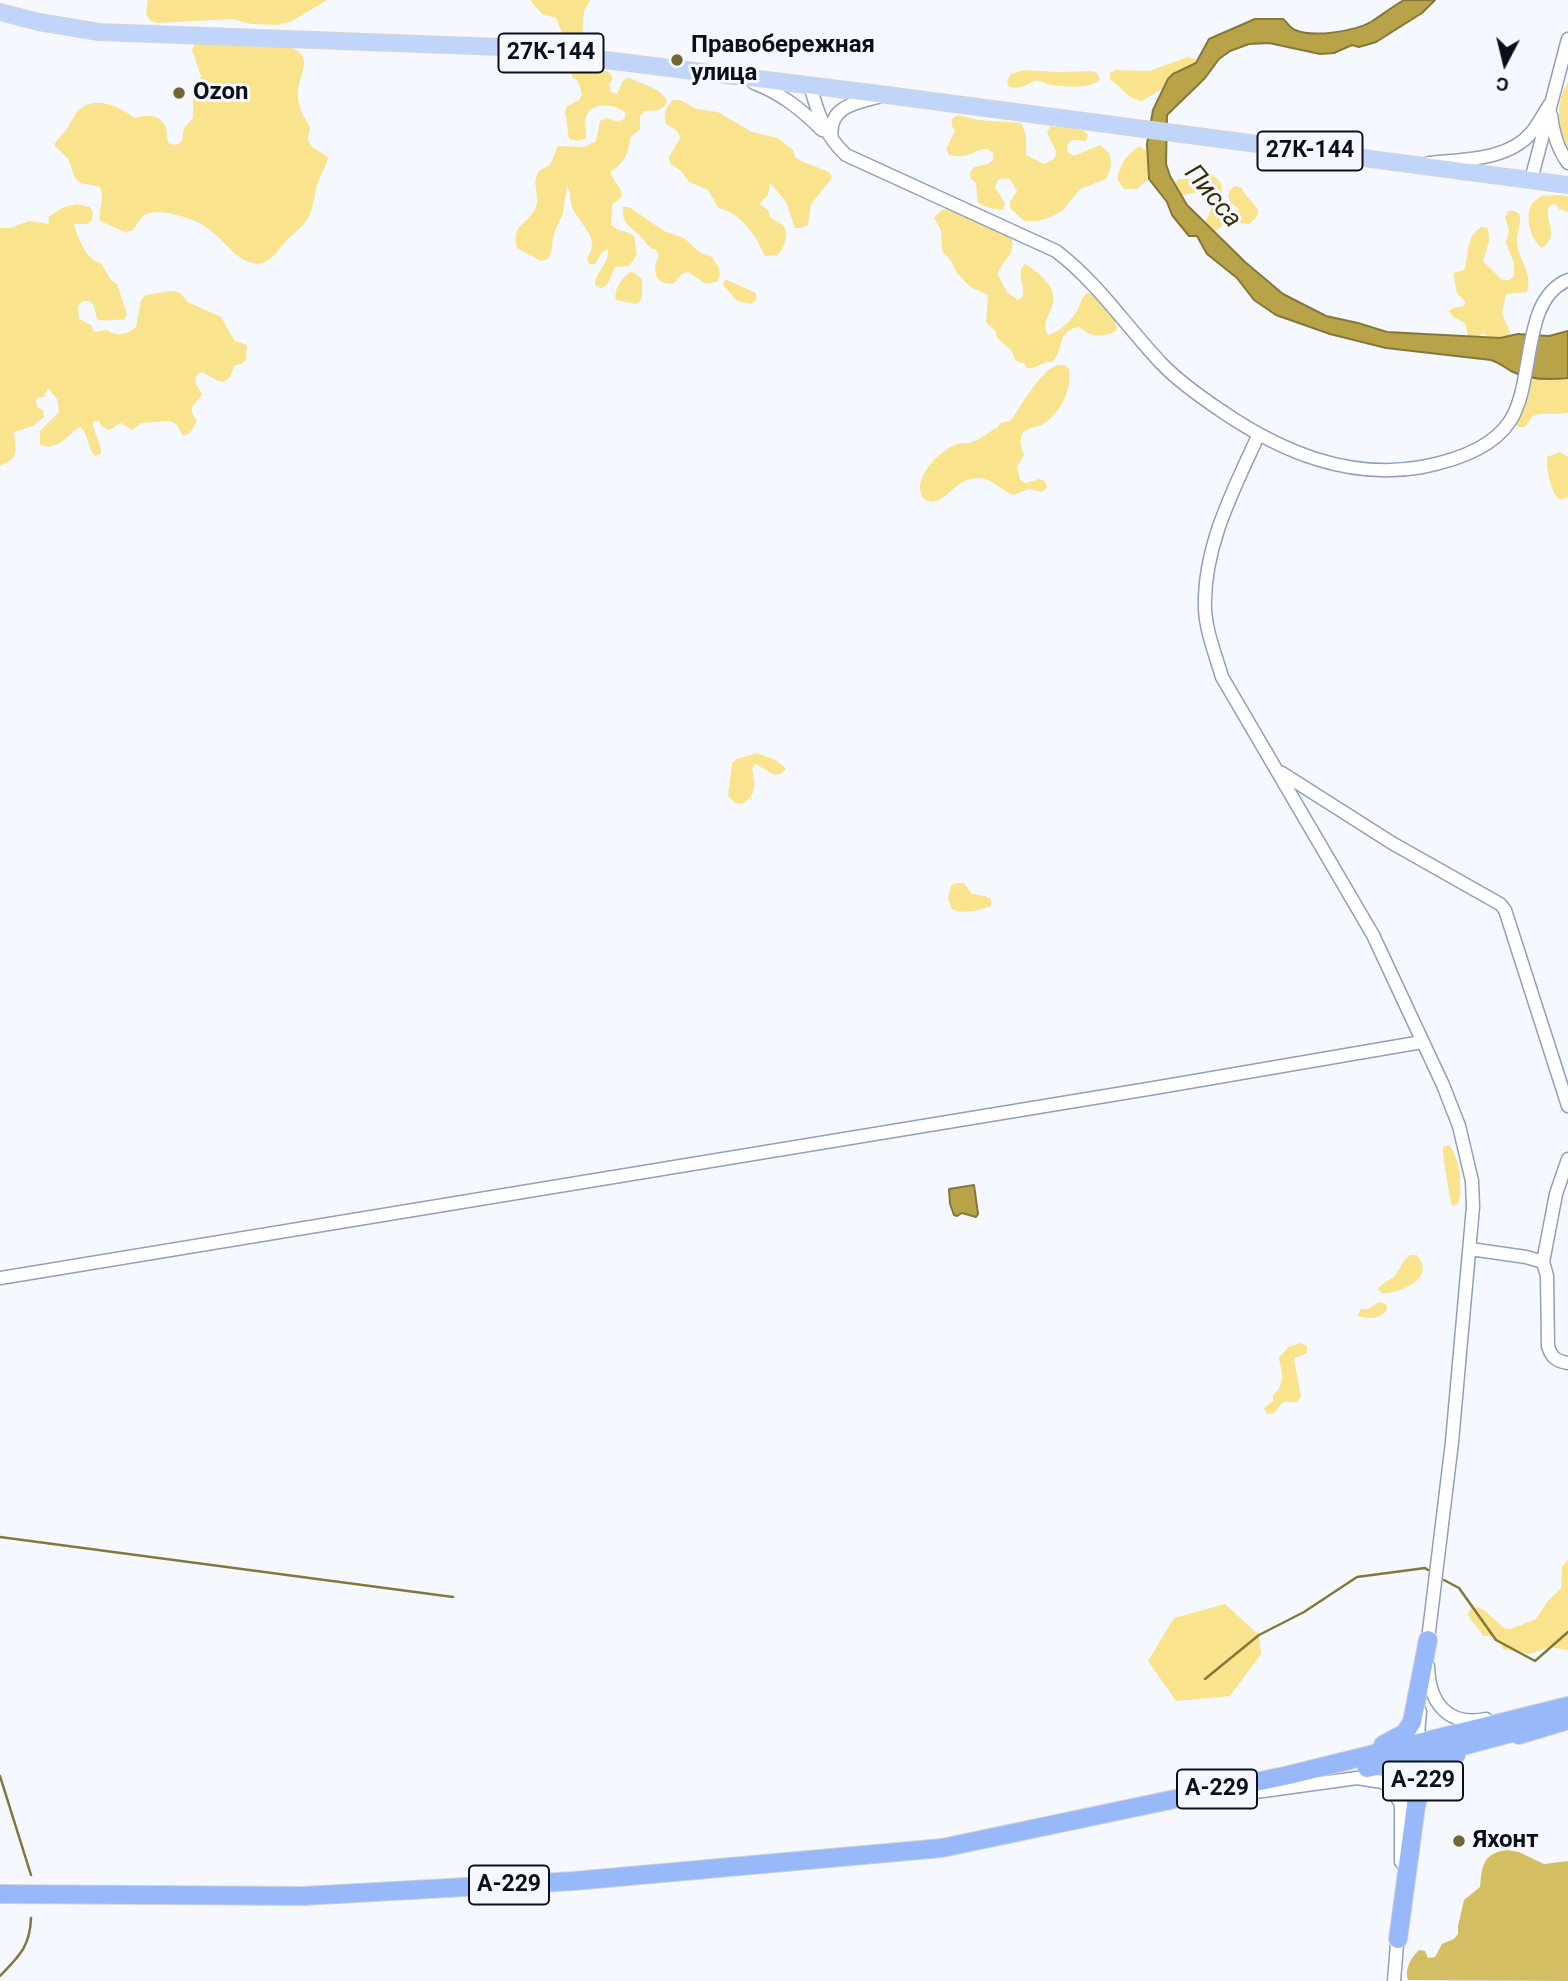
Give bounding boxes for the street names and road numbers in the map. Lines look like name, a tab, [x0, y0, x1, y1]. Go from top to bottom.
road number: 27К-144	[498, 34, 604, 72]
road number: 27К-144	[1258, 132, 1362, 170]
road number: A-229	[1383, 1762, 1463, 1800]
road number: А-229	[1177, 1770, 1257, 1809]
road number: А-229	[469, 1866, 549, 1904]

